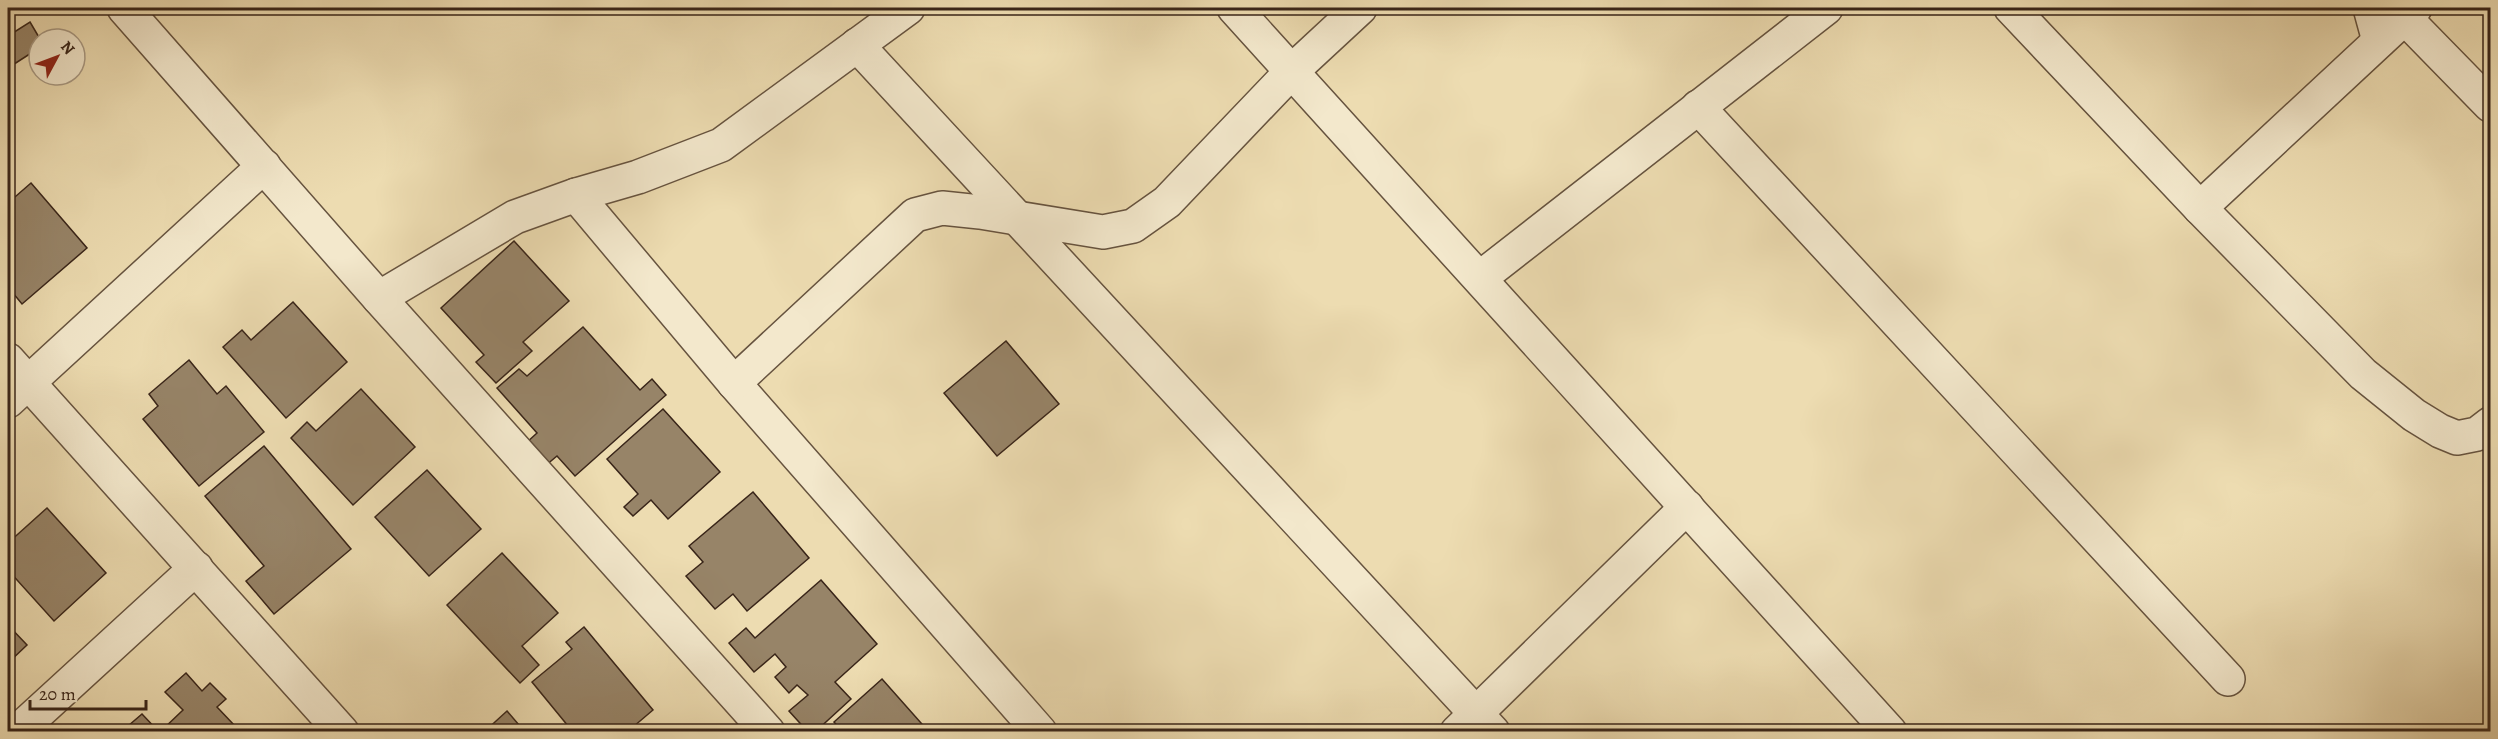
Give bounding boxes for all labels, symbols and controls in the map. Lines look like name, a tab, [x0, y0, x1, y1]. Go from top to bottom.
north arrow	[27, 27, 87, 87]
text: N	[55, 36, 80, 60]
scale bar	[30, 673, 146, 711]
text: 20 m	[39, 682, 76, 706]

